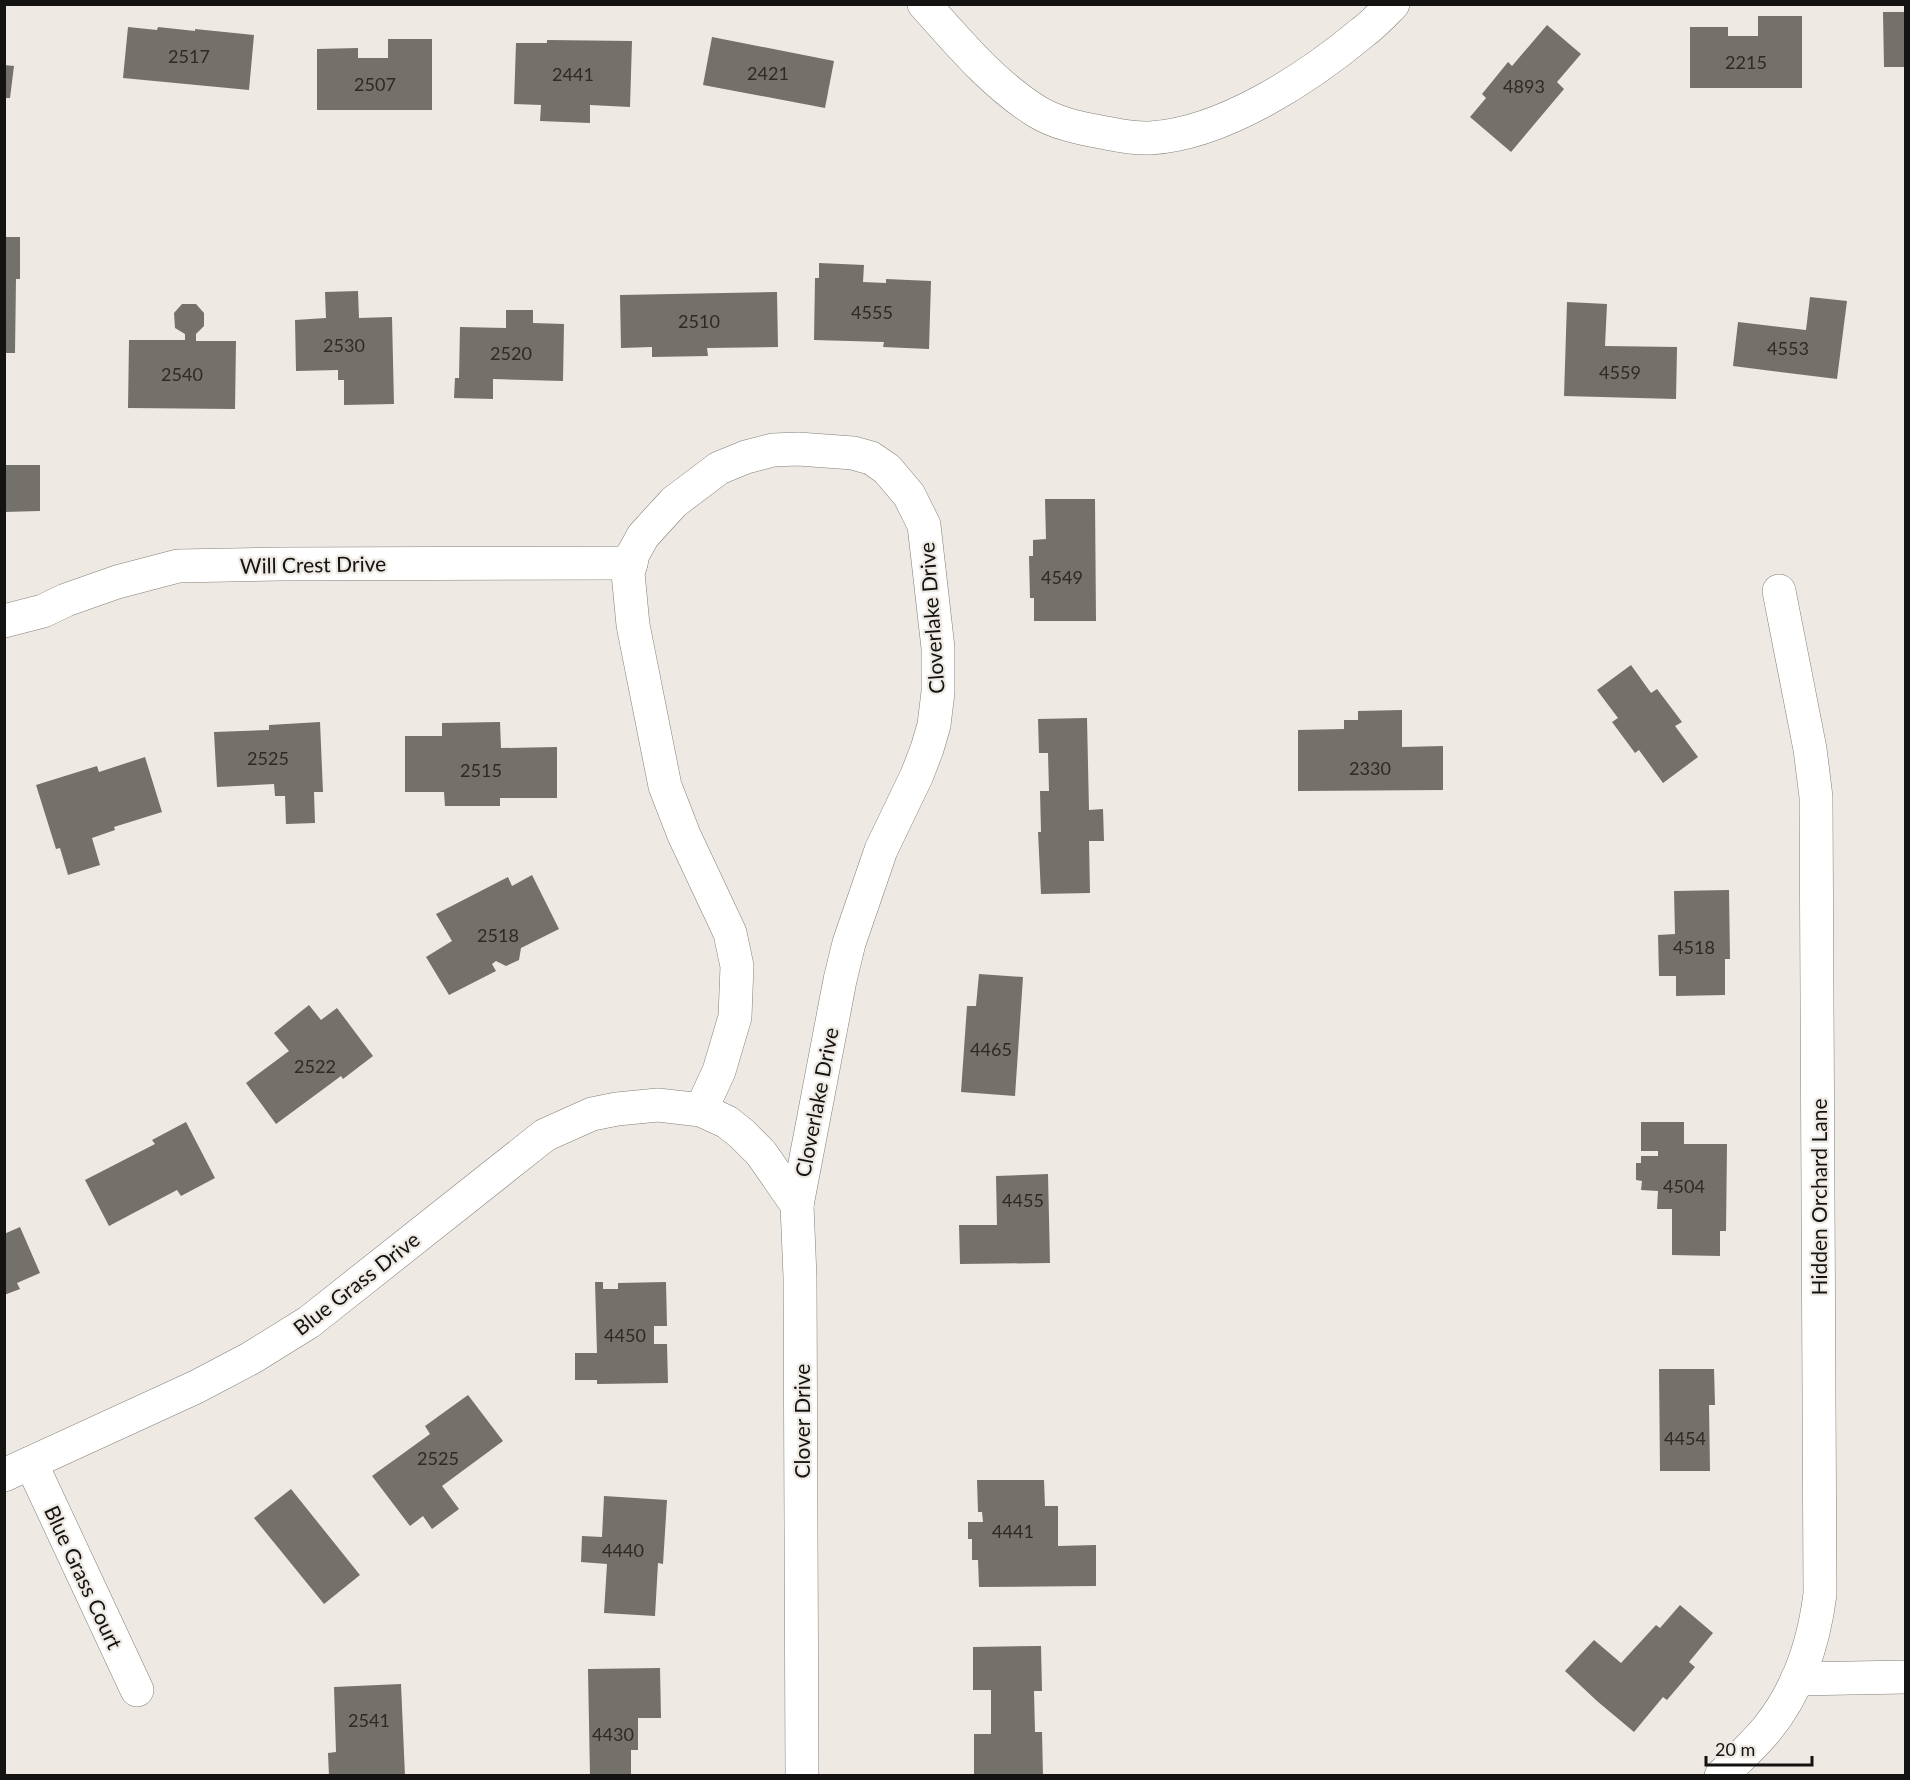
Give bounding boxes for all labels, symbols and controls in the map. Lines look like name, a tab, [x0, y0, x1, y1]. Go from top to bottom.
house number: 2517	[168, 45, 210, 67]
house number: 2215	[1725, 51, 1767, 73]
house number: 2421	[747, 62, 789, 84]
house number: 2441	[552, 63, 594, 85]
house number: 2507	[354, 73, 396, 95]
house number: 4893	[1503, 75, 1545, 97]
house number: 4555	[851, 301, 893, 323]
house number: 2510	[678, 310, 720, 332]
house number: 2530	[323, 334, 365, 356]
house number: 4553	[1767, 337, 1809, 359]
house number: 2520	[490, 342, 532, 364]
house number: 4559	[1599, 361, 1641, 383]
house number: 2540	[161, 363, 203, 385]
street label: Cloverlake Drive	[913, 541, 949, 695]
street label: Will Crest Drive	[240, 550, 386, 578]
house number: 4549	[1041, 566, 1083, 588]
house number: 2525	[247, 747, 289, 769]
house number: 2330	[1349, 757, 1391, 779]
house number: 2515	[460, 759, 502, 781]
house number: 2518	[477, 924, 519, 946]
house number: 4518	[1673, 936, 1715, 958]
street label: Cloverlake Drive	[789, 1025, 843, 1179]
house number: 4465	[970, 1038, 1012, 1060]
house number: 2522	[294, 1055, 336, 1077]
street label: Hidden Orchard Lane	[1806, 1098, 1831, 1296]
house number: 4504	[1663, 1175, 1705, 1197]
house number: 4455	[1002, 1189, 1044, 1211]
street label: Blue Grass Drive	[288, 1226, 424, 1340]
house number: 4450	[604, 1324, 646, 1346]
street label: Clover Drive	[789, 1364, 814, 1478]
house number: 4454	[1664, 1427, 1706, 1449]
house number: 2525	[417, 1447, 459, 1469]
street label: Blue Grass Court	[40, 1501, 128, 1653]
house number: 4441	[992, 1520, 1034, 1542]
house number: 4440	[602, 1539, 644, 1561]
house number: 2541	[348, 1709, 390, 1731]
house number: 4430	[592, 1723, 634, 1745]
scale bar	[1706, 1729, 1812, 1767]
text: 20 m	[1715, 1738, 1755, 1760]

